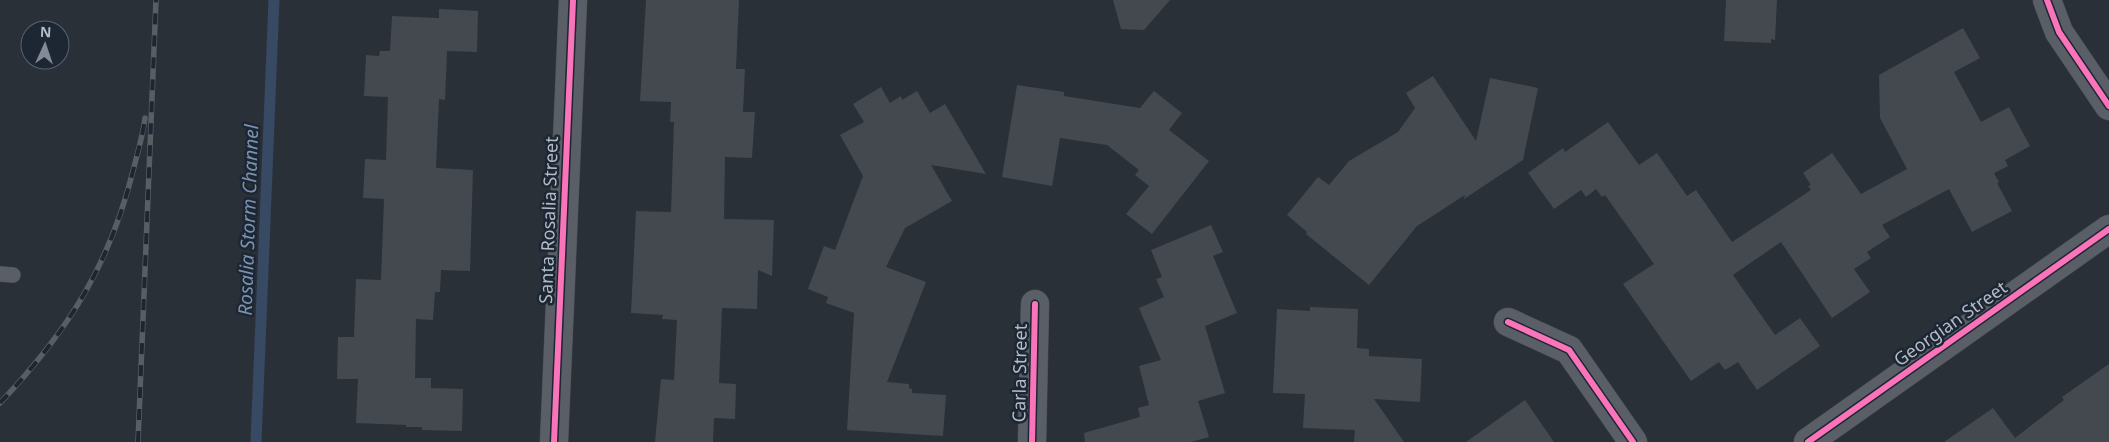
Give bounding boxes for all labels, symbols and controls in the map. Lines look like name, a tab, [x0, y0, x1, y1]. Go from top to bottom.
north arrow	[20, 20, 70, 70]
text: N	[40, 22, 52, 41]
water label: Rosalia Storm Channel	[232, 123, 264, 316]
street label: Santa Rosalia Street	[533, 135, 563, 304]
street label: Georgian Street	[1889, 275, 2012, 371]
street label: Carla Street	[1006, 323, 1032, 422]

